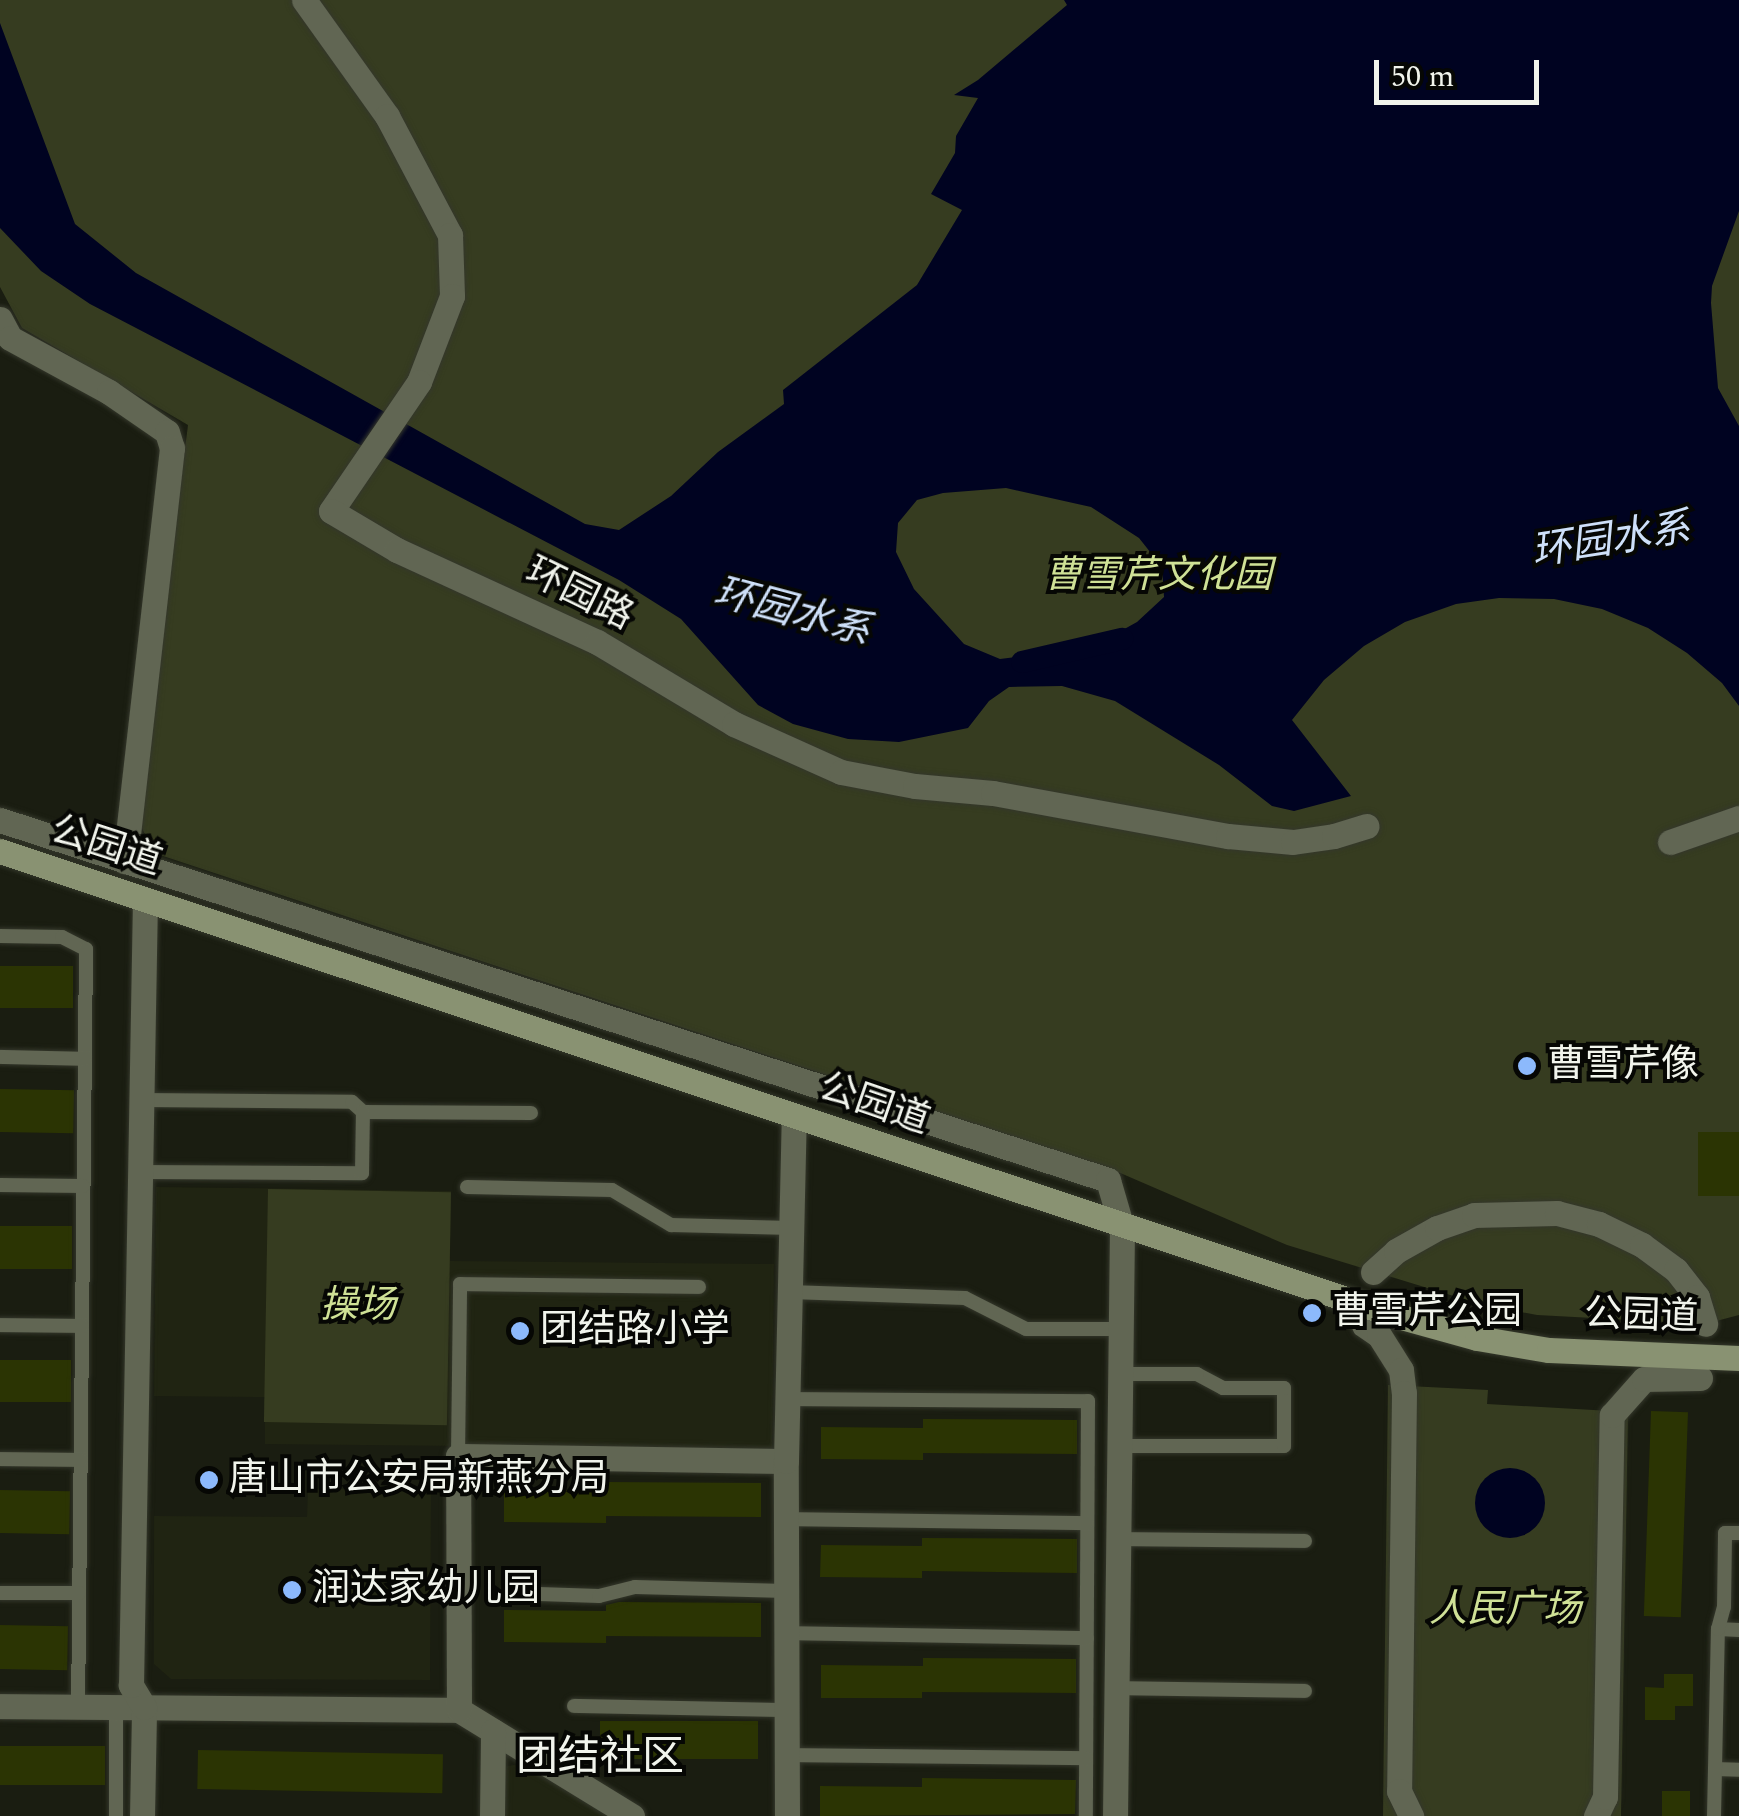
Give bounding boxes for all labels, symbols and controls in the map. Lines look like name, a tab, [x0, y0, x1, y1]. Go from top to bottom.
scale bar	[1379, 40, 1544, 102]
text: 50 m	[1391, 54, 1454, 100]
water label: 环园水系	[1528, 505, 1694, 577]
street label: 环园路	[518, 550, 640, 640]
park label: 曹雪芹文化园	[1044, 554, 1272, 600]
water label: 环园水系	[709, 569, 875, 657]
street label: 公园道	[45, 808, 167, 886]
place label: 曹雪芹像	[1547, 1043, 1699, 1089]
marker: 曹雪芹像	[1516, 1055, 1538, 1077]
street label: 公园道	[813, 1065, 935, 1145]
park label: 操场	[320, 1284, 396, 1330]
place label: 曹雪芹公园	[1332, 1290, 1522, 1336]
street label: 公园道	[1583, 1292, 1699, 1342]
marker: 曹雪芹公园	[1301, 1302, 1323, 1324]
place label: 团结路小学	[540, 1308, 730, 1354]
marker: 团结路小学	[509, 1320, 531, 1342]
place label: 唐山市公安局新燕分局	[229, 1457, 609, 1503]
marker: 唐山市公安局新燕分局	[198, 1469, 220, 1491]
place label: 润达家幼儿园	[312, 1567, 540, 1613]
marker: 润达家幼儿园	[281, 1579, 303, 1601]
park label: 人民广场	[1429, 1588, 1581, 1634]
district label: 团结社区	[516, 1733, 684, 1783]

